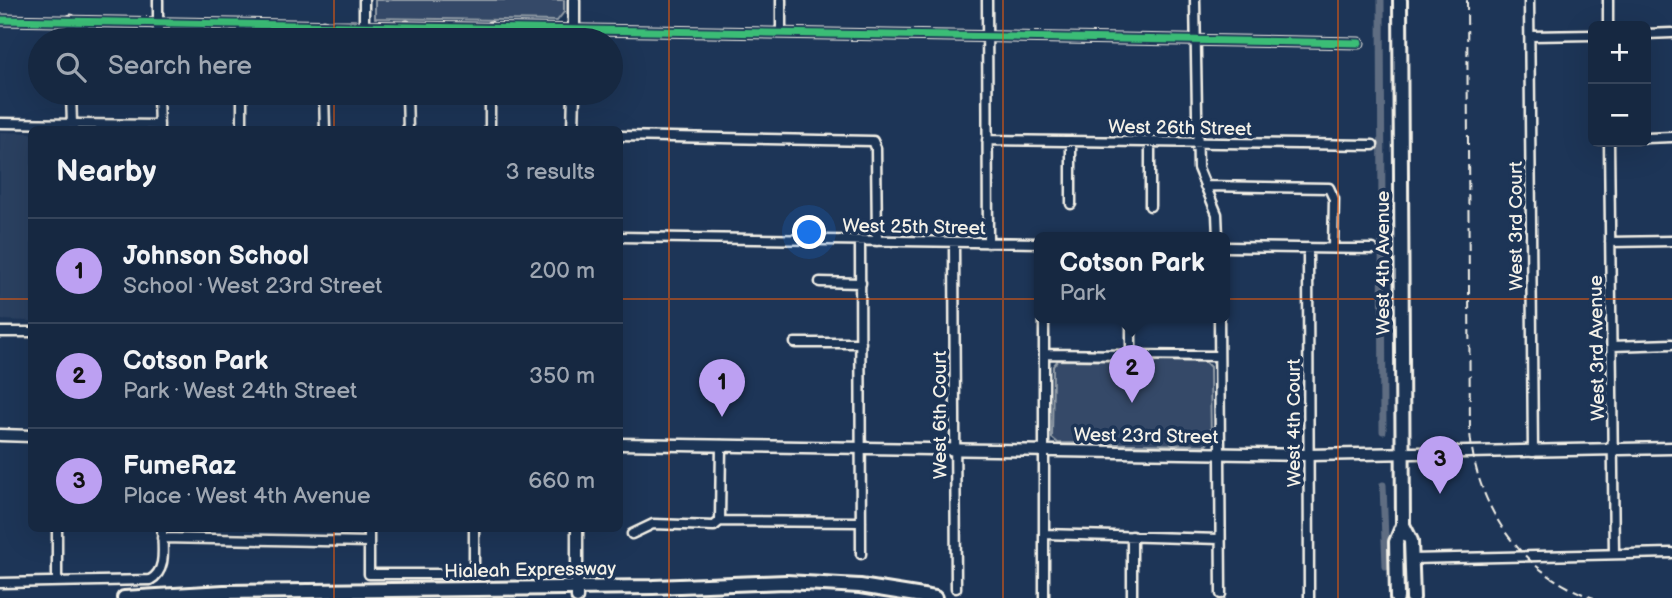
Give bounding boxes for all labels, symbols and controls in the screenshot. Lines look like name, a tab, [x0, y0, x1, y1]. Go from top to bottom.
map controls	[1588, 21, 1651, 147]
button: +	[1588, 21, 1651, 84]
search box	[28, 28, 623, 105]
icon: search	[52, 48, 90, 86]
text: Search here	[108, 51, 252, 82]
button: −	[1588, 84, 1651, 147]
street label: West 26th Street	[1108, 116, 1252, 141]
text: Nearby	[56, 154, 156, 190]
text: 3 results	[506, 158, 595, 186]
street label: West 3rd Court	[1505, 161, 1528, 291]
street label: West 4th Avenue	[1372, 191, 1395, 335]
your location	[792, 215, 826, 249]
street label: West 25th Street	[842, 215, 986, 240]
popup	[1034, 232, 1230, 323]
text: Johnson School	[123, 241, 309, 272]
text: Cotson Park	[1059, 248, 1205, 279]
text: 1	[74, 257, 84, 285]
text: 200 m	[529, 257, 595, 285]
text: School · West 23rd Street	[123, 272, 382, 300]
street label: West 3rd Avenue	[1585, 275, 1610, 421]
text: Park	[1059, 279, 1106, 307]
pin: 2	[1109, 345, 1155, 403]
text: Cotson Park	[123, 346, 268, 377]
street label: West 6th Court	[929, 351, 952, 479]
pin: 1	[699, 359, 745, 417]
street label: West 4th Court	[1283, 359, 1306, 487]
text: 2	[72, 362, 86, 390]
text: 350 m	[529, 362, 595, 390]
text: Park · West 24th Street	[123, 377, 357, 405]
street label: West 23rd Street	[1073, 424, 1219, 449]
pin: 3	[1417, 436, 1463, 494]
text: FumeRaz	[123, 451, 236, 482]
text: 3	[72, 467, 86, 495]
text: 660 m	[528, 467, 595, 495]
text: Place · West 4th Avenue	[123, 482, 371, 510]
street label: Hialeah Expressway	[444, 557, 616, 583]

